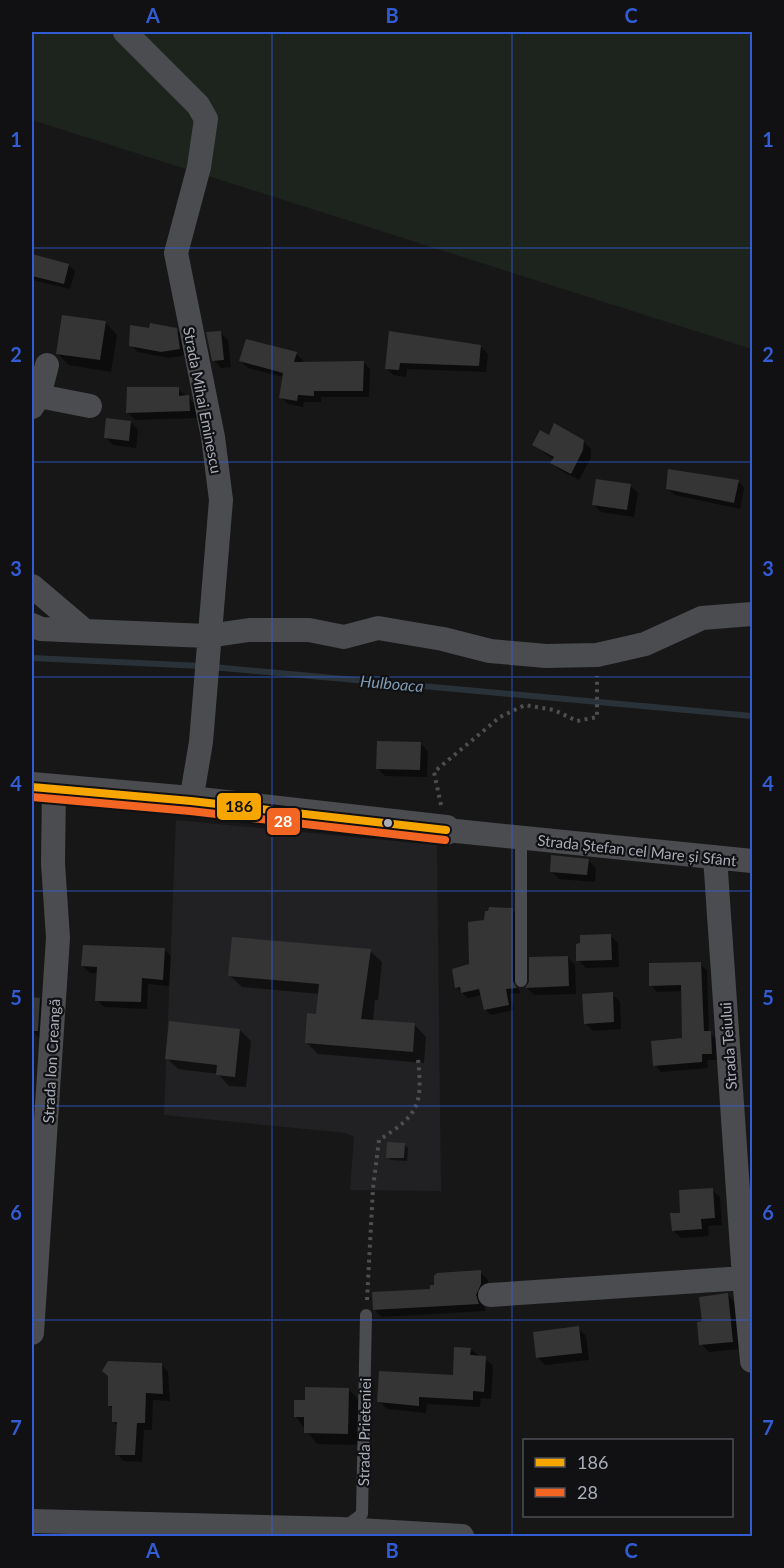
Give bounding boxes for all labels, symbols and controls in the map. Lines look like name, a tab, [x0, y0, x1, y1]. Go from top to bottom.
text: A	[145, 3, 160, 27]
text: B	[385, 3, 399, 27]
text: C	[624, 3, 638, 27]
text: 1	[10, 127, 22, 151]
text: 1	[762, 127, 774, 151]
street label: Strada Mihai Eminescu	[180, 325, 226, 475]
text: 2	[10, 342, 22, 366]
text: 2	[762, 342, 774, 366]
text: 3	[10, 556, 22, 580]
text: 3	[762, 556, 774, 580]
water label: Hulboaca	[360, 671, 424, 695]
text: 4	[10, 771, 22, 795]
text: 4	[762, 771, 774, 795]
line badge: 186	[216, 792, 262, 821]
text: 186	[225, 796, 253, 815]
line badge: 28	[266, 807, 301, 836]
text: 28	[274, 811, 292, 830]
unlabelled marker	[382, 817, 394, 829]
street label: Strada Ștefan cel Mare și Sfânt	[537, 831, 738, 869]
text: 5	[10, 985, 22, 1009]
text: 5	[762, 985, 774, 1009]
street label: Strada Ion Creangă	[39, 998, 63, 1124]
street label: Strada Teiului	[716, 1002, 740, 1090]
text: 6	[10, 1200, 22, 1224]
text: 6	[762, 1200, 774, 1224]
street label: Strada Prieteniei	[354, 1378, 374, 1486]
text: 7	[10, 1415, 22, 1439]
text: 7	[762, 1415, 774, 1439]
legend	[523, 1439, 733, 1517]
text: 186	[577, 1451, 608, 1473]
text: 28	[577, 1481, 598, 1503]
text: A	[145, 1538, 160, 1562]
text: B	[385, 1538, 399, 1562]
text: C	[624, 1538, 638, 1562]

